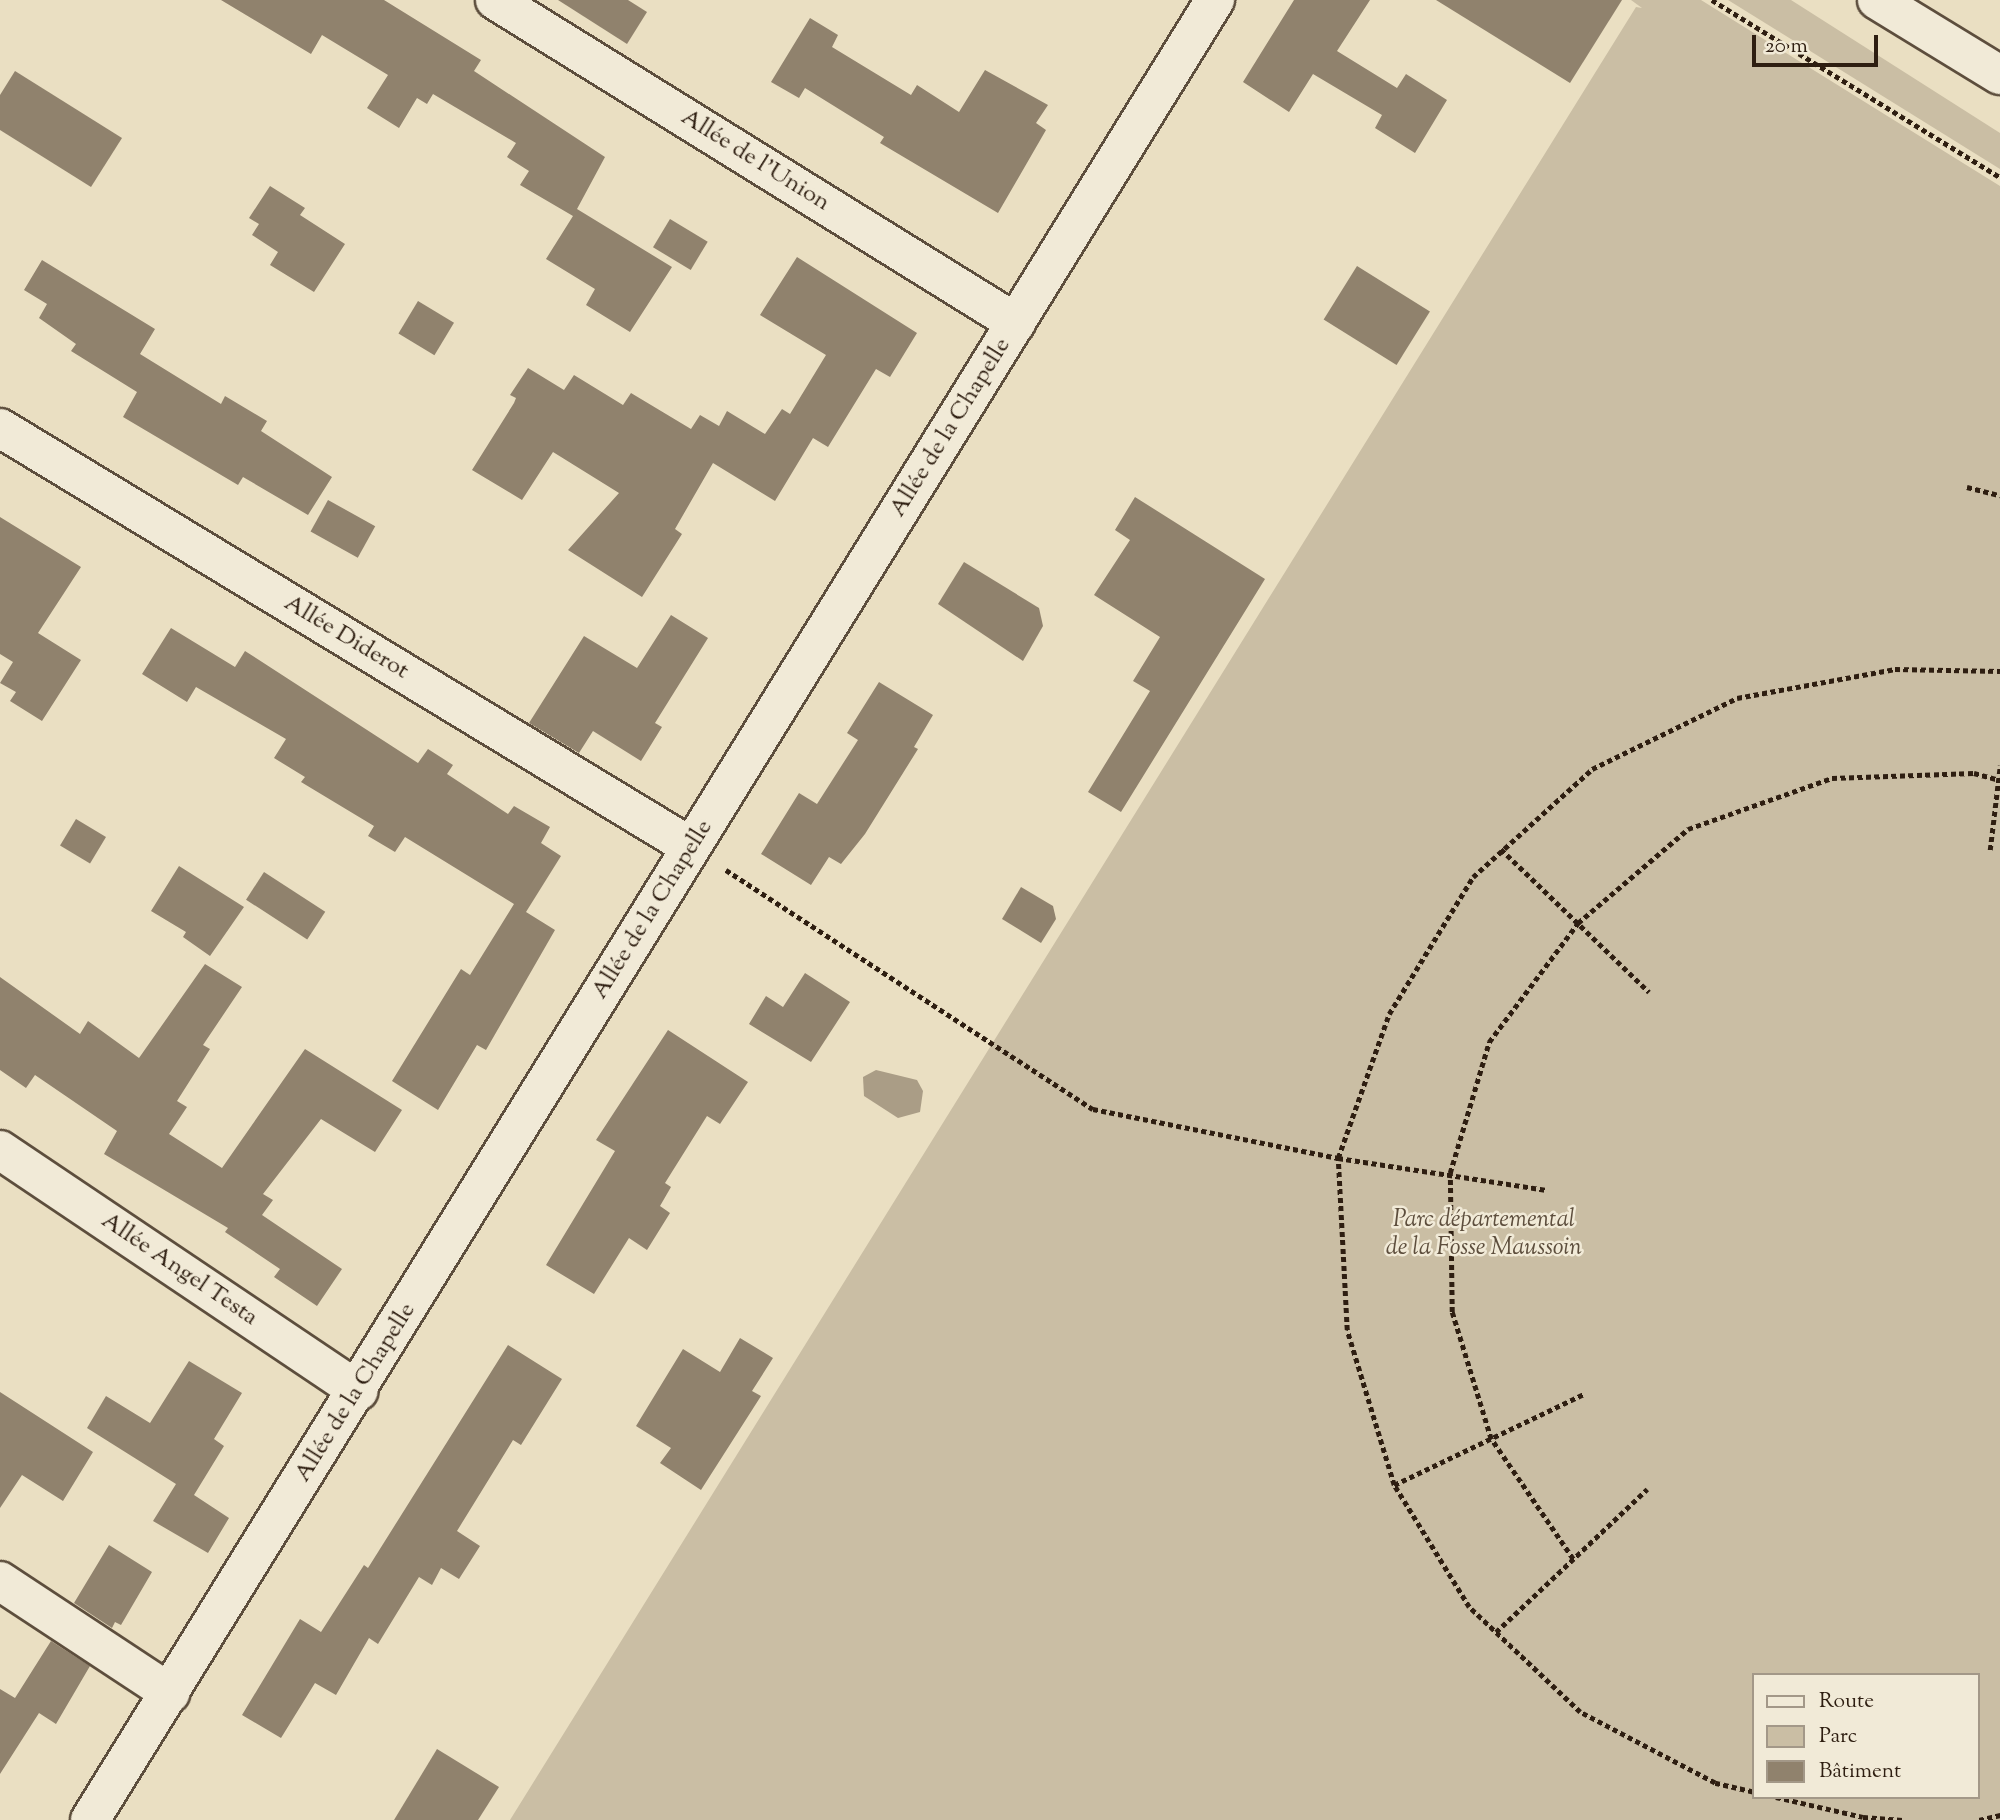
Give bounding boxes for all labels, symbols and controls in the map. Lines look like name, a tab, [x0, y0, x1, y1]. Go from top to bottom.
scale bar	[1755, 21, 1881, 65]
text: 20 m	[1765, 32, 1808, 62]
street label: Allée de l'Union	[675, 104, 835, 218]
street label: Allée de la Chapelle	[884, 333, 1018, 523]
street label: Allée Diderot	[278, 589, 414, 687]
street label: Allée de la Chapelle	[586, 815, 720, 1005]
street label: Allée Angel Testa	[95, 1207, 263, 1333]
park label: Parc départemental de la Fosse Maussoin	[1386, 1207, 1582, 1263]
street label: Allée de la Chapelle	[289, 1298, 423, 1488]
legend	[1752, 1673, 1979, 1799]
text: Route	[1819, 1687, 1874, 1717]
text: Parc	[1819, 1722, 1857, 1752]
text: Bâtiment	[1819, 1757, 1901, 1787]

